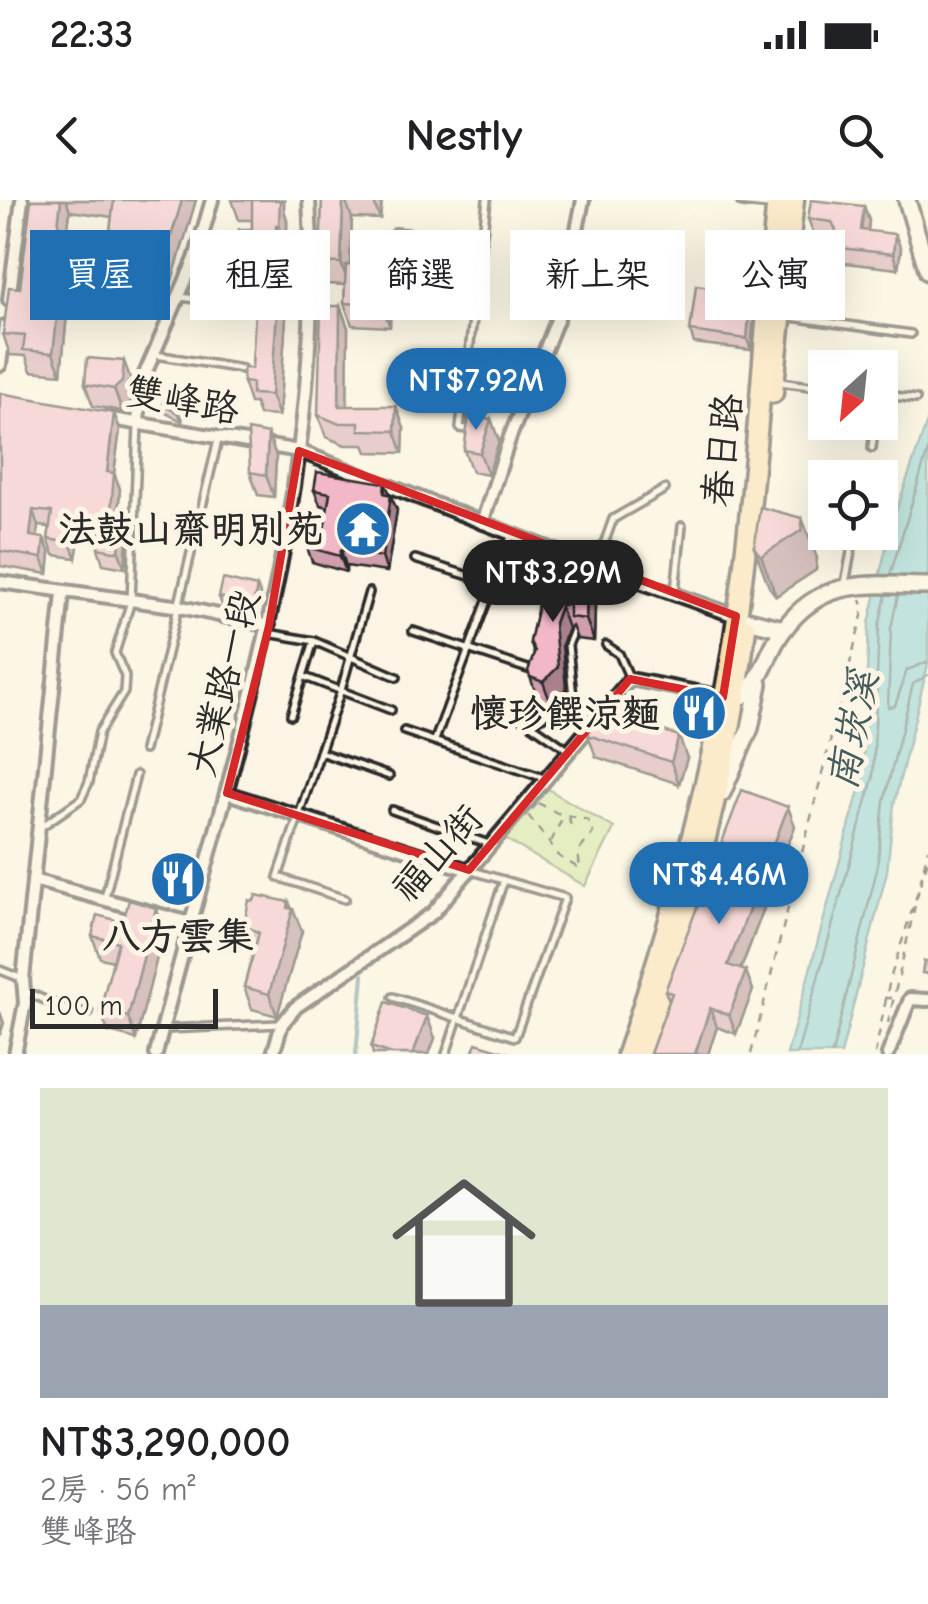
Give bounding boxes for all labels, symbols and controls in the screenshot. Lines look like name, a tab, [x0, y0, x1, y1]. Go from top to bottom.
text: 22:33	[50, 13, 133, 57]
icon: back	[40, 108, 95, 163]
icon: search	[833, 108, 888, 163]
text: Nestly	[406, 109, 522, 161]
chip: 買屋	[30, 230, 170, 320]
chip: 租屋	[190, 230, 330, 320]
chip: 篩選	[350, 230, 490, 320]
chip: 新上架	[510, 230, 685, 320]
chip: 公寓	[705, 230, 845, 320]
pin: NT$7.92M	[373, 348, 579, 433]
north arrow	[808, 350, 898, 440]
map controls	[808, 350, 898, 550]
text: NT$7.92M	[408, 362, 544, 399]
street label: 雙峰路	[123, 369, 243, 433]
street label: 春日路	[695, 391, 751, 509]
button: locate	[808, 460, 898, 550]
temple icon: 法鼓山齋明別苑	[333, 499, 393, 559]
place label: 法鼓山齋明別苑	[58, 508, 324, 552]
pin: NT$3.29M	[450, 540, 656, 625]
text: NT$3.29M	[485, 554, 621, 591]
street label: 大業路一段	[180, 586, 268, 781]
water label: 南崁溪	[819, 665, 887, 793]
restaurant icon: 懷珍饌涼麵	[669, 683, 729, 743]
place label: 懷珍饌涼麵	[470, 692, 660, 736]
street label: 福山街	[383, 797, 492, 911]
pin: NT$4.46M	[616, 842, 822, 927]
restaurant icon: 八方雲集	[148, 849, 208, 909]
text: NT$4.46M	[651, 856, 787, 893]
place label: 八方雲集	[102, 915, 254, 959]
scale bar	[30, 984, 218, 1028]
text: 100 m	[45, 990, 123, 1022]
icon: home	[374, 1153, 554, 1333]
text: NT$3,290,000	[40, 1418, 290, 1467]
text: 2房 · 56 m²	[40, 1471, 196, 1508]
text: 雙峰路	[40, 1513, 136, 1550]

